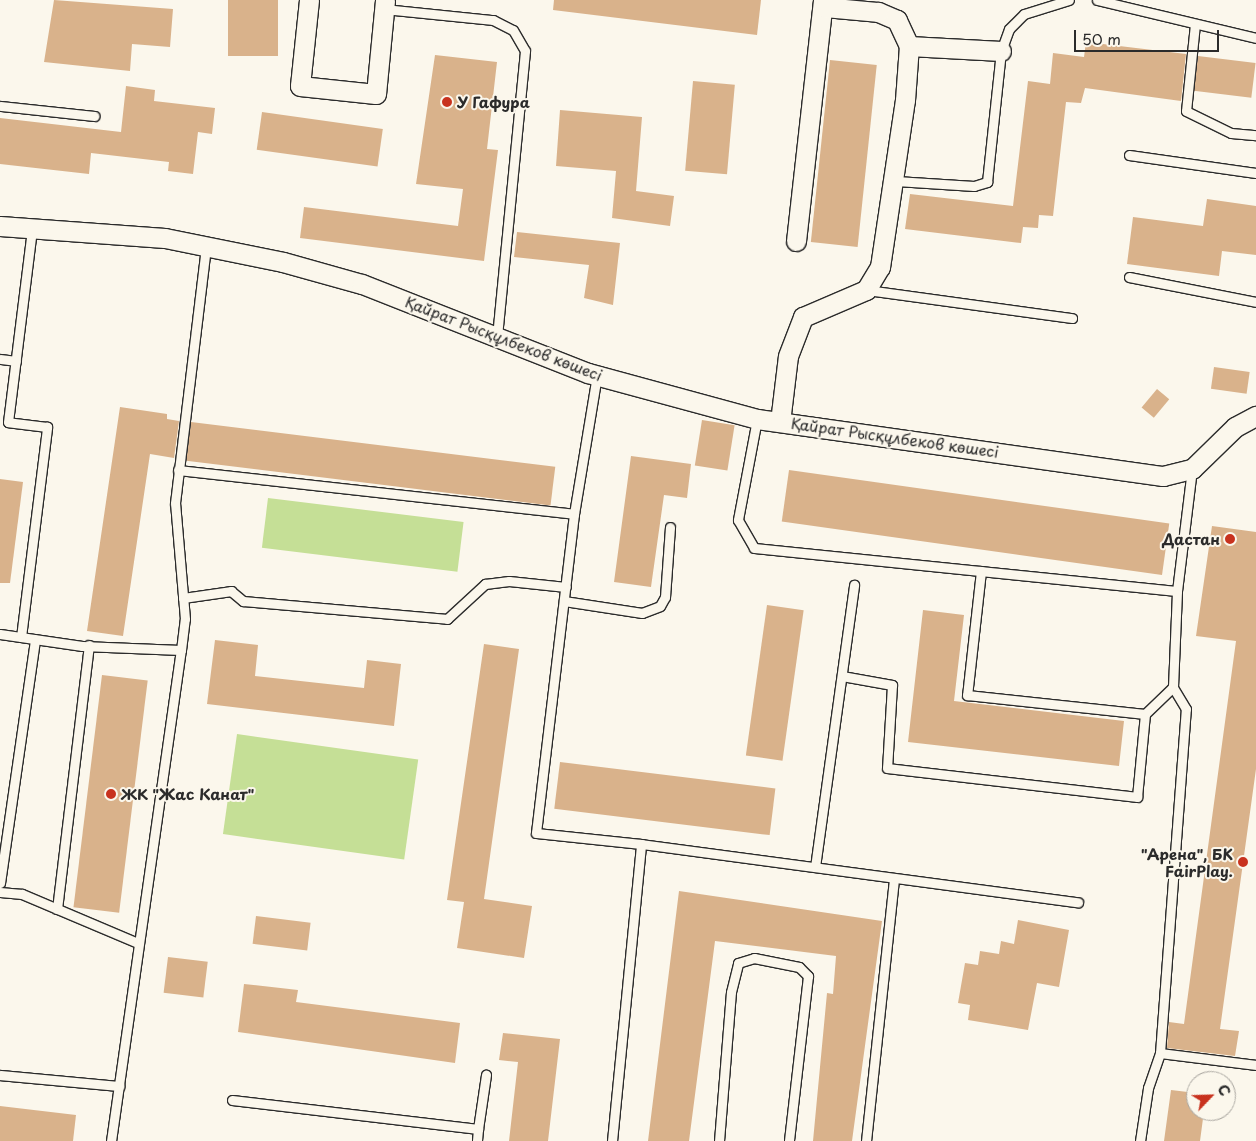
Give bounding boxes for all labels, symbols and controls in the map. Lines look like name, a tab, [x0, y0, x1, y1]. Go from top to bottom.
scale bar	[1076, 20, 1221, 52]
text: 50 m	[1082, 27, 1121, 50]
place label: У Гафура	[457, 93, 530, 111]
marker: У Гафура	[441, 96, 453, 108]
street label: Қайрат Рысқұлбеков көшесі	[403, 292, 605, 384]
street label: Қайрат Рысқұлбеков көшесі	[790, 414, 1000, 460]
place label: Дастан	[1162, 530, 1220, 548]
marker: Дастан	[1224, 533, 1236, 545]
place label: ЖК "Жас Канат"	[121, 785, 254, 803]
marker: ЖК "Жас Канат"	[105, 788, 117, 800]
place label: "Арена", БК FairPlay.	[1141, 844, 1233, 879]
marker: "Арена", БК FairPlay.	[1237, 856, 1249, 868]
north arrow	[1186, 1071, 1236, 1121]
text: С	[1213, 1081, 1236, 1099]

